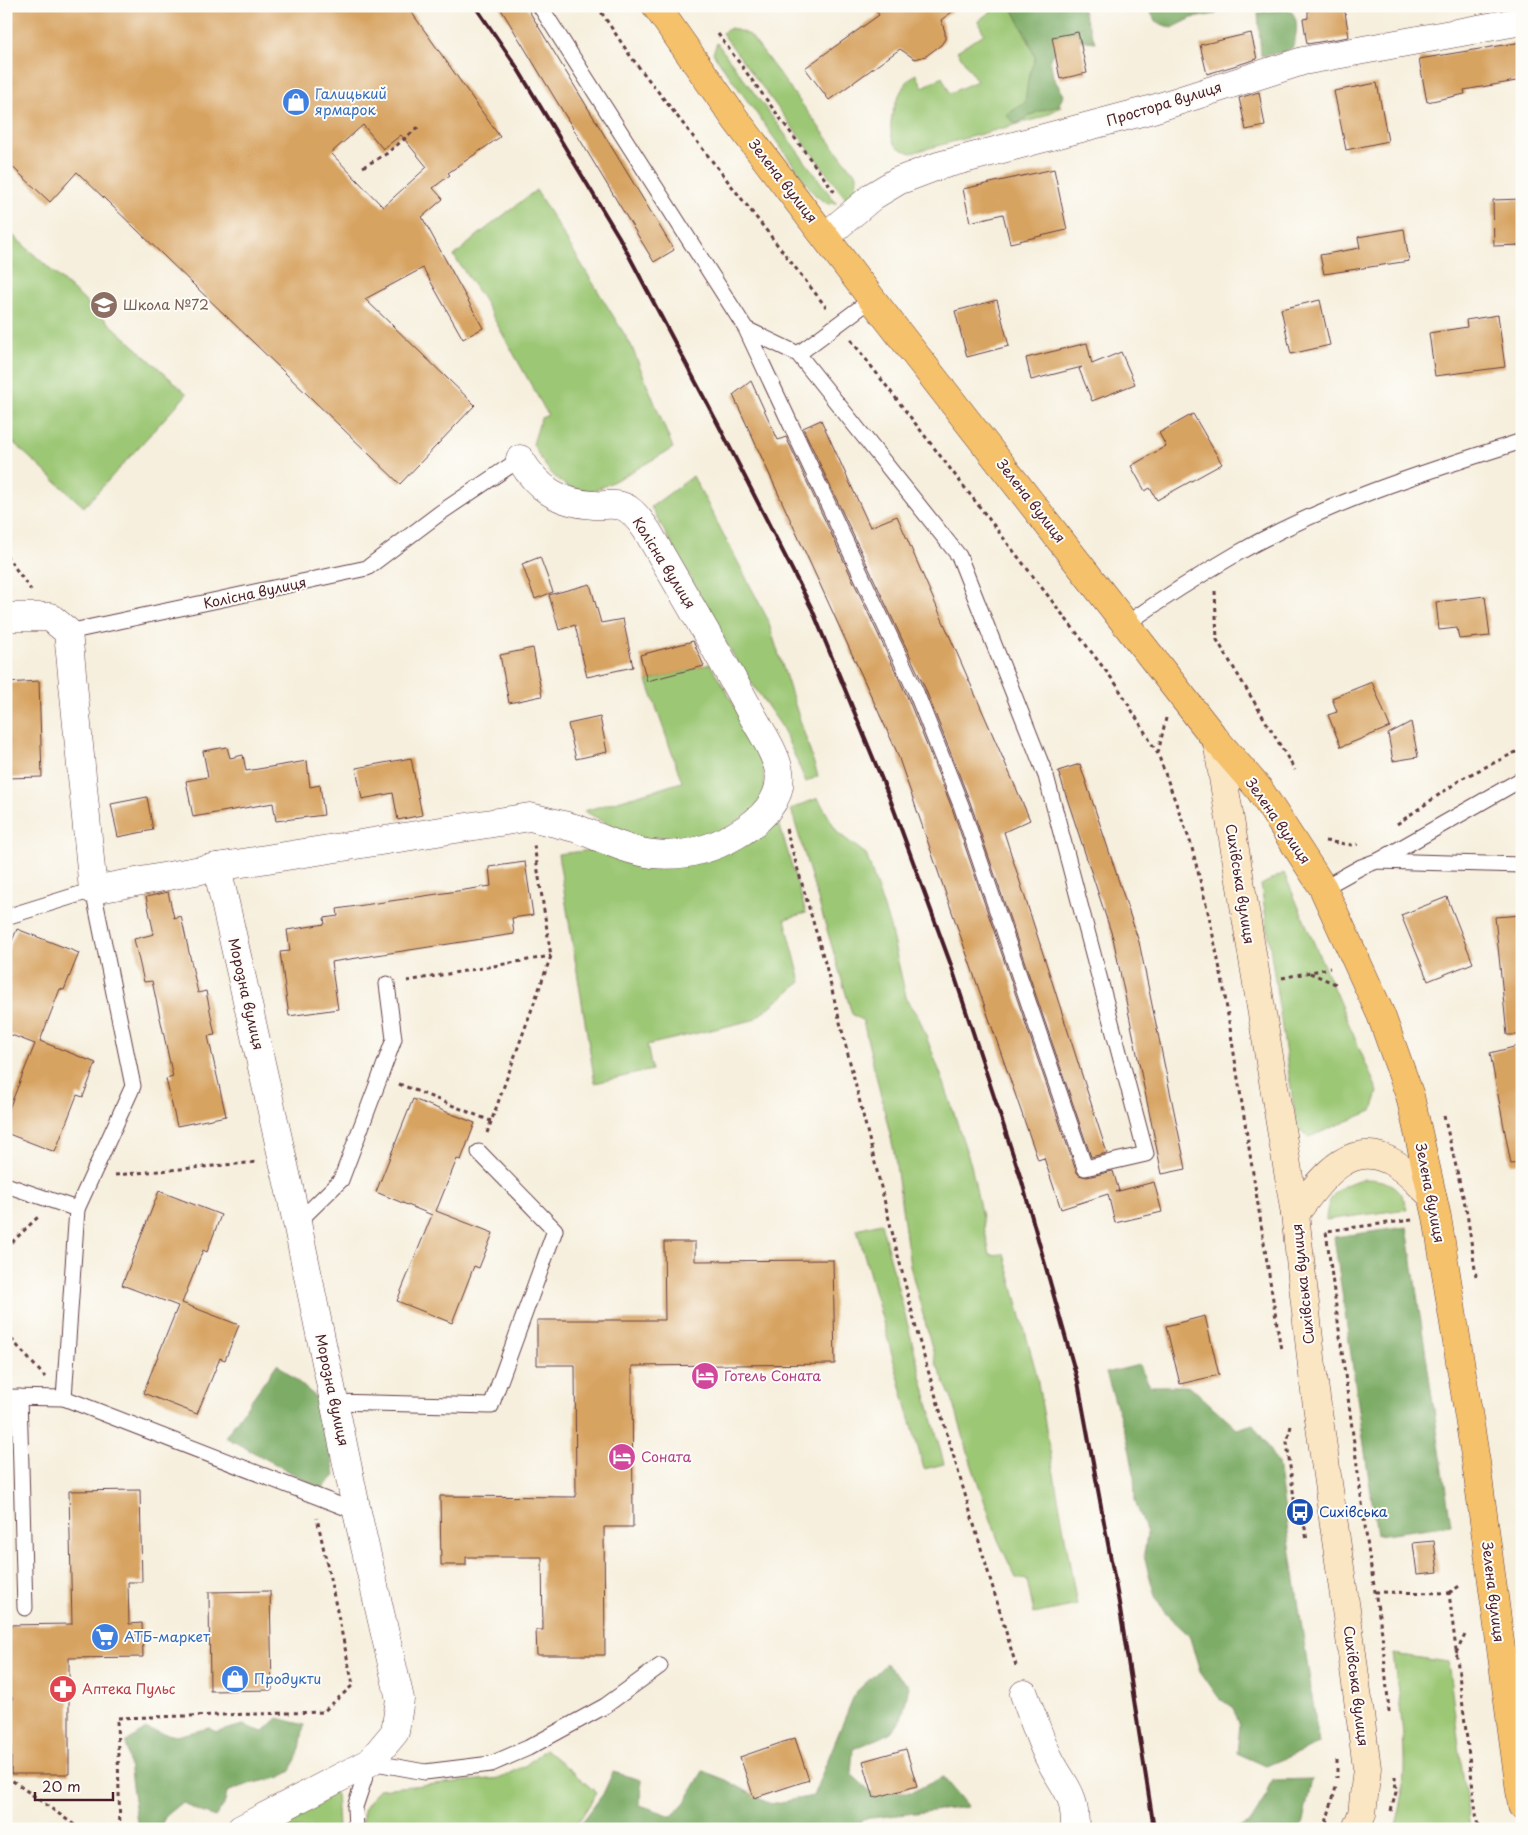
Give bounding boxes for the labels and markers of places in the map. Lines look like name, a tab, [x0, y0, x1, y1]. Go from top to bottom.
place label: Галицький ярмарок	[315, 83, 387, 120]
shop icon: Галицький ярмарок	[281, 87, 311, 117]
school or university icon: Школа №72	[89, 290, 119, 320]
place label: Школа №72	[123, 294, 209, 315]
hotel icon: Готель Соната	[690, 1361, 720, 1391]
place label: Готель Соната	[724, 1365, 821, 1386]
hotel icon: Соната	[607, 1442, 637, 1472]
place label: Соната	[641, 1446, 691, 1467]
bus stop icon: Сихівська	[1285, 1497, 1315, 1527]
place label: Сихівська	[1319, 1501, 1388, 1522]
supermarket icon: АТБ-маркет	[90, 1622, 120, 1652]
place label: АТБ-маркет	[124, 1626, 210, 1647]
shop icon: Продукти	[220, 1664, 250, 1694]
place label: Продукти	[254, 1668, 321, 1689]
pharmacy icon: Аптека Пульс	[48, 1674, 78, 1704]
place label: Аптека Пульс	[82, 1678, 176, 1699]

